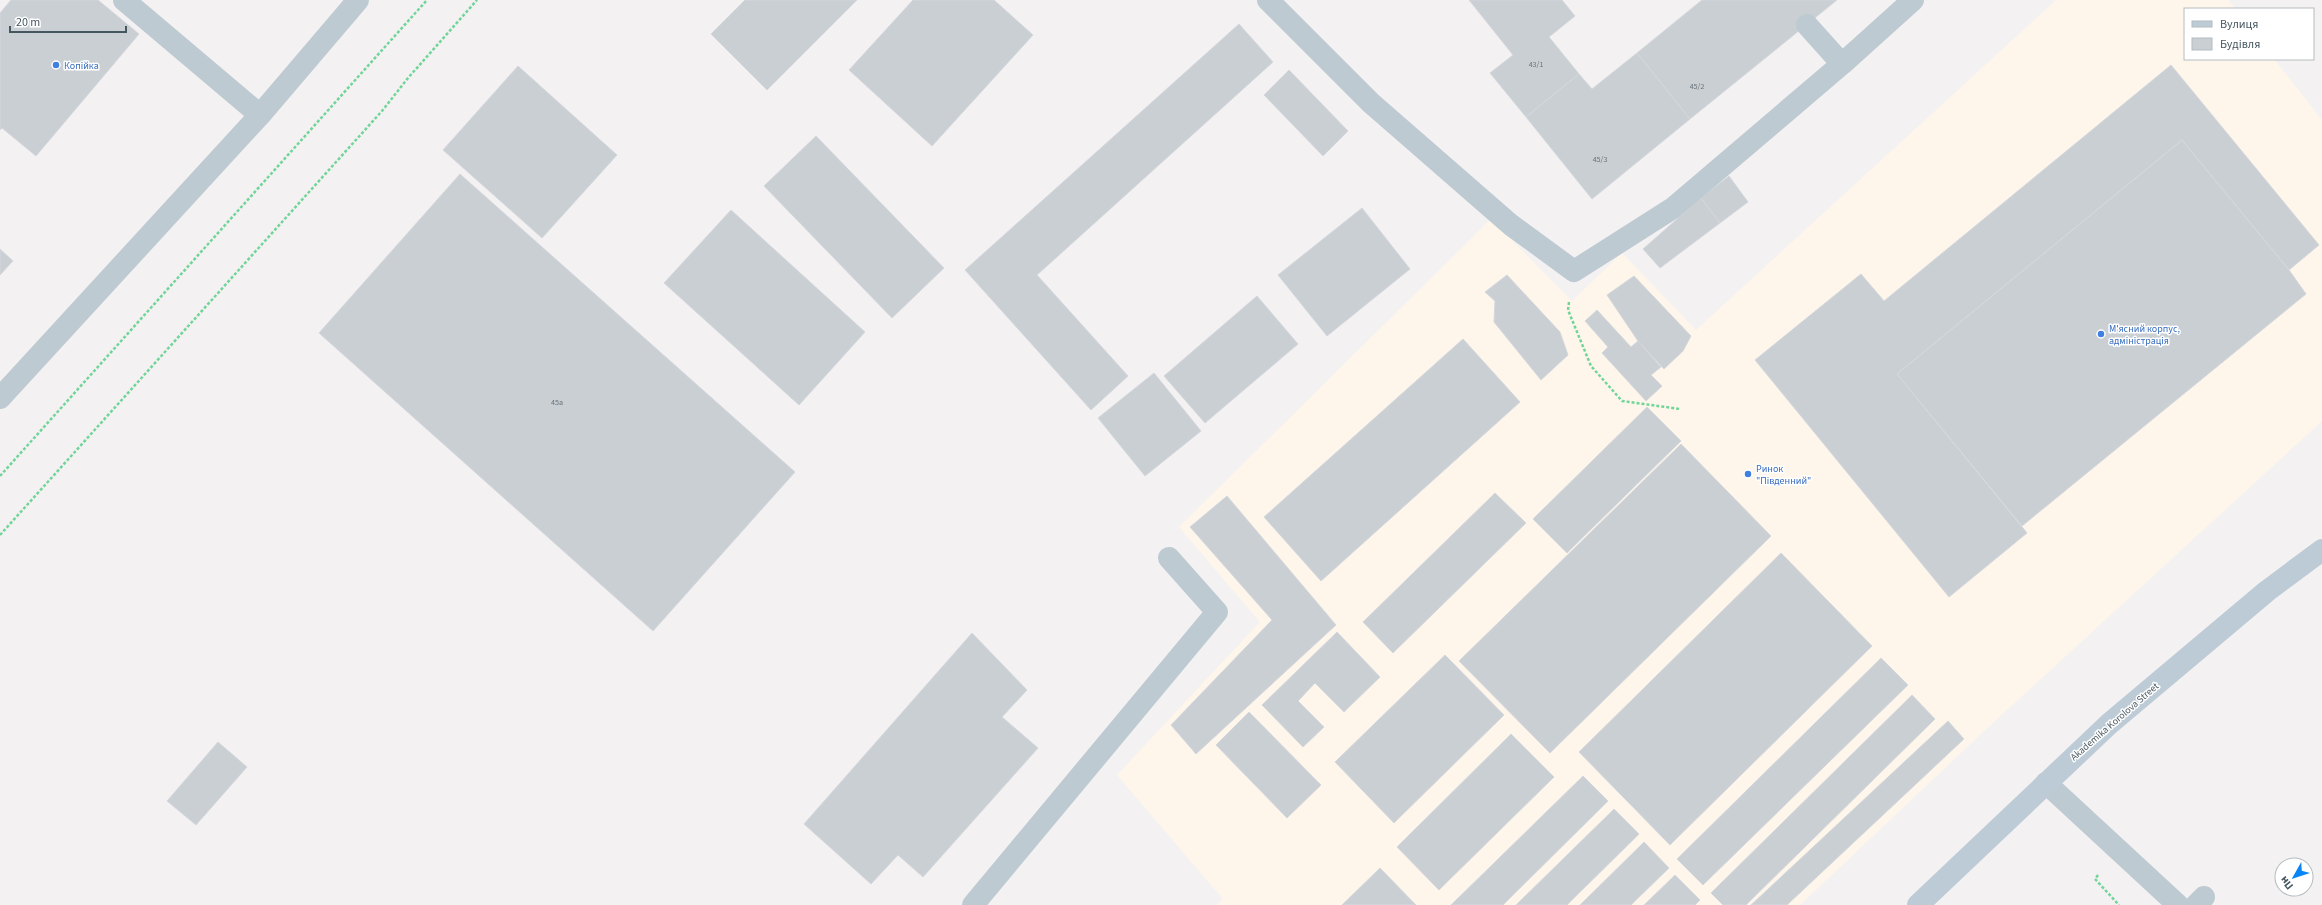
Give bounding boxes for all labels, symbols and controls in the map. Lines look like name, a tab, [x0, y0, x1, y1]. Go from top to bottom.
scale bar	[10, 8, 126, 34]
legend	[2184, 8, 2314, 60]
text: 20 m	[16, 14, 40, 31]
text: Вулиця	[2220, 16, 2258, 33]
text: Будівля	[2220, 36, 2260, 53]
place label: Копійка	[64, 59, 99, 73]
house number: 43/1	[1529, 59, 1543, 70]
marker: Копійка	[51, 60, 61, 70]
house number: 45/2	[1690, 81, 1704, 92]
house number: 45/3	[1593, 154, 1607, 165]
place label: М'ясний корпус, адміністрація	[2109, 322, 2180, 348]
marker: М'ясний корпус, адміністрація	[2096, 329, 2106, 339]
house number: 45а	[551, 397, 563, 408]
place label: Ринок "Південний"	[1756, 462, 1811, 488]
marker: Ринок "Південний"	[1743, 469, 1753, 479]
street label: Akademika Korolova Street	[2067, 679, 2162, 764]
north arrow	[2274, 857, 2314, 897]
text: Пн	[2276, 873, 2297, 893]

